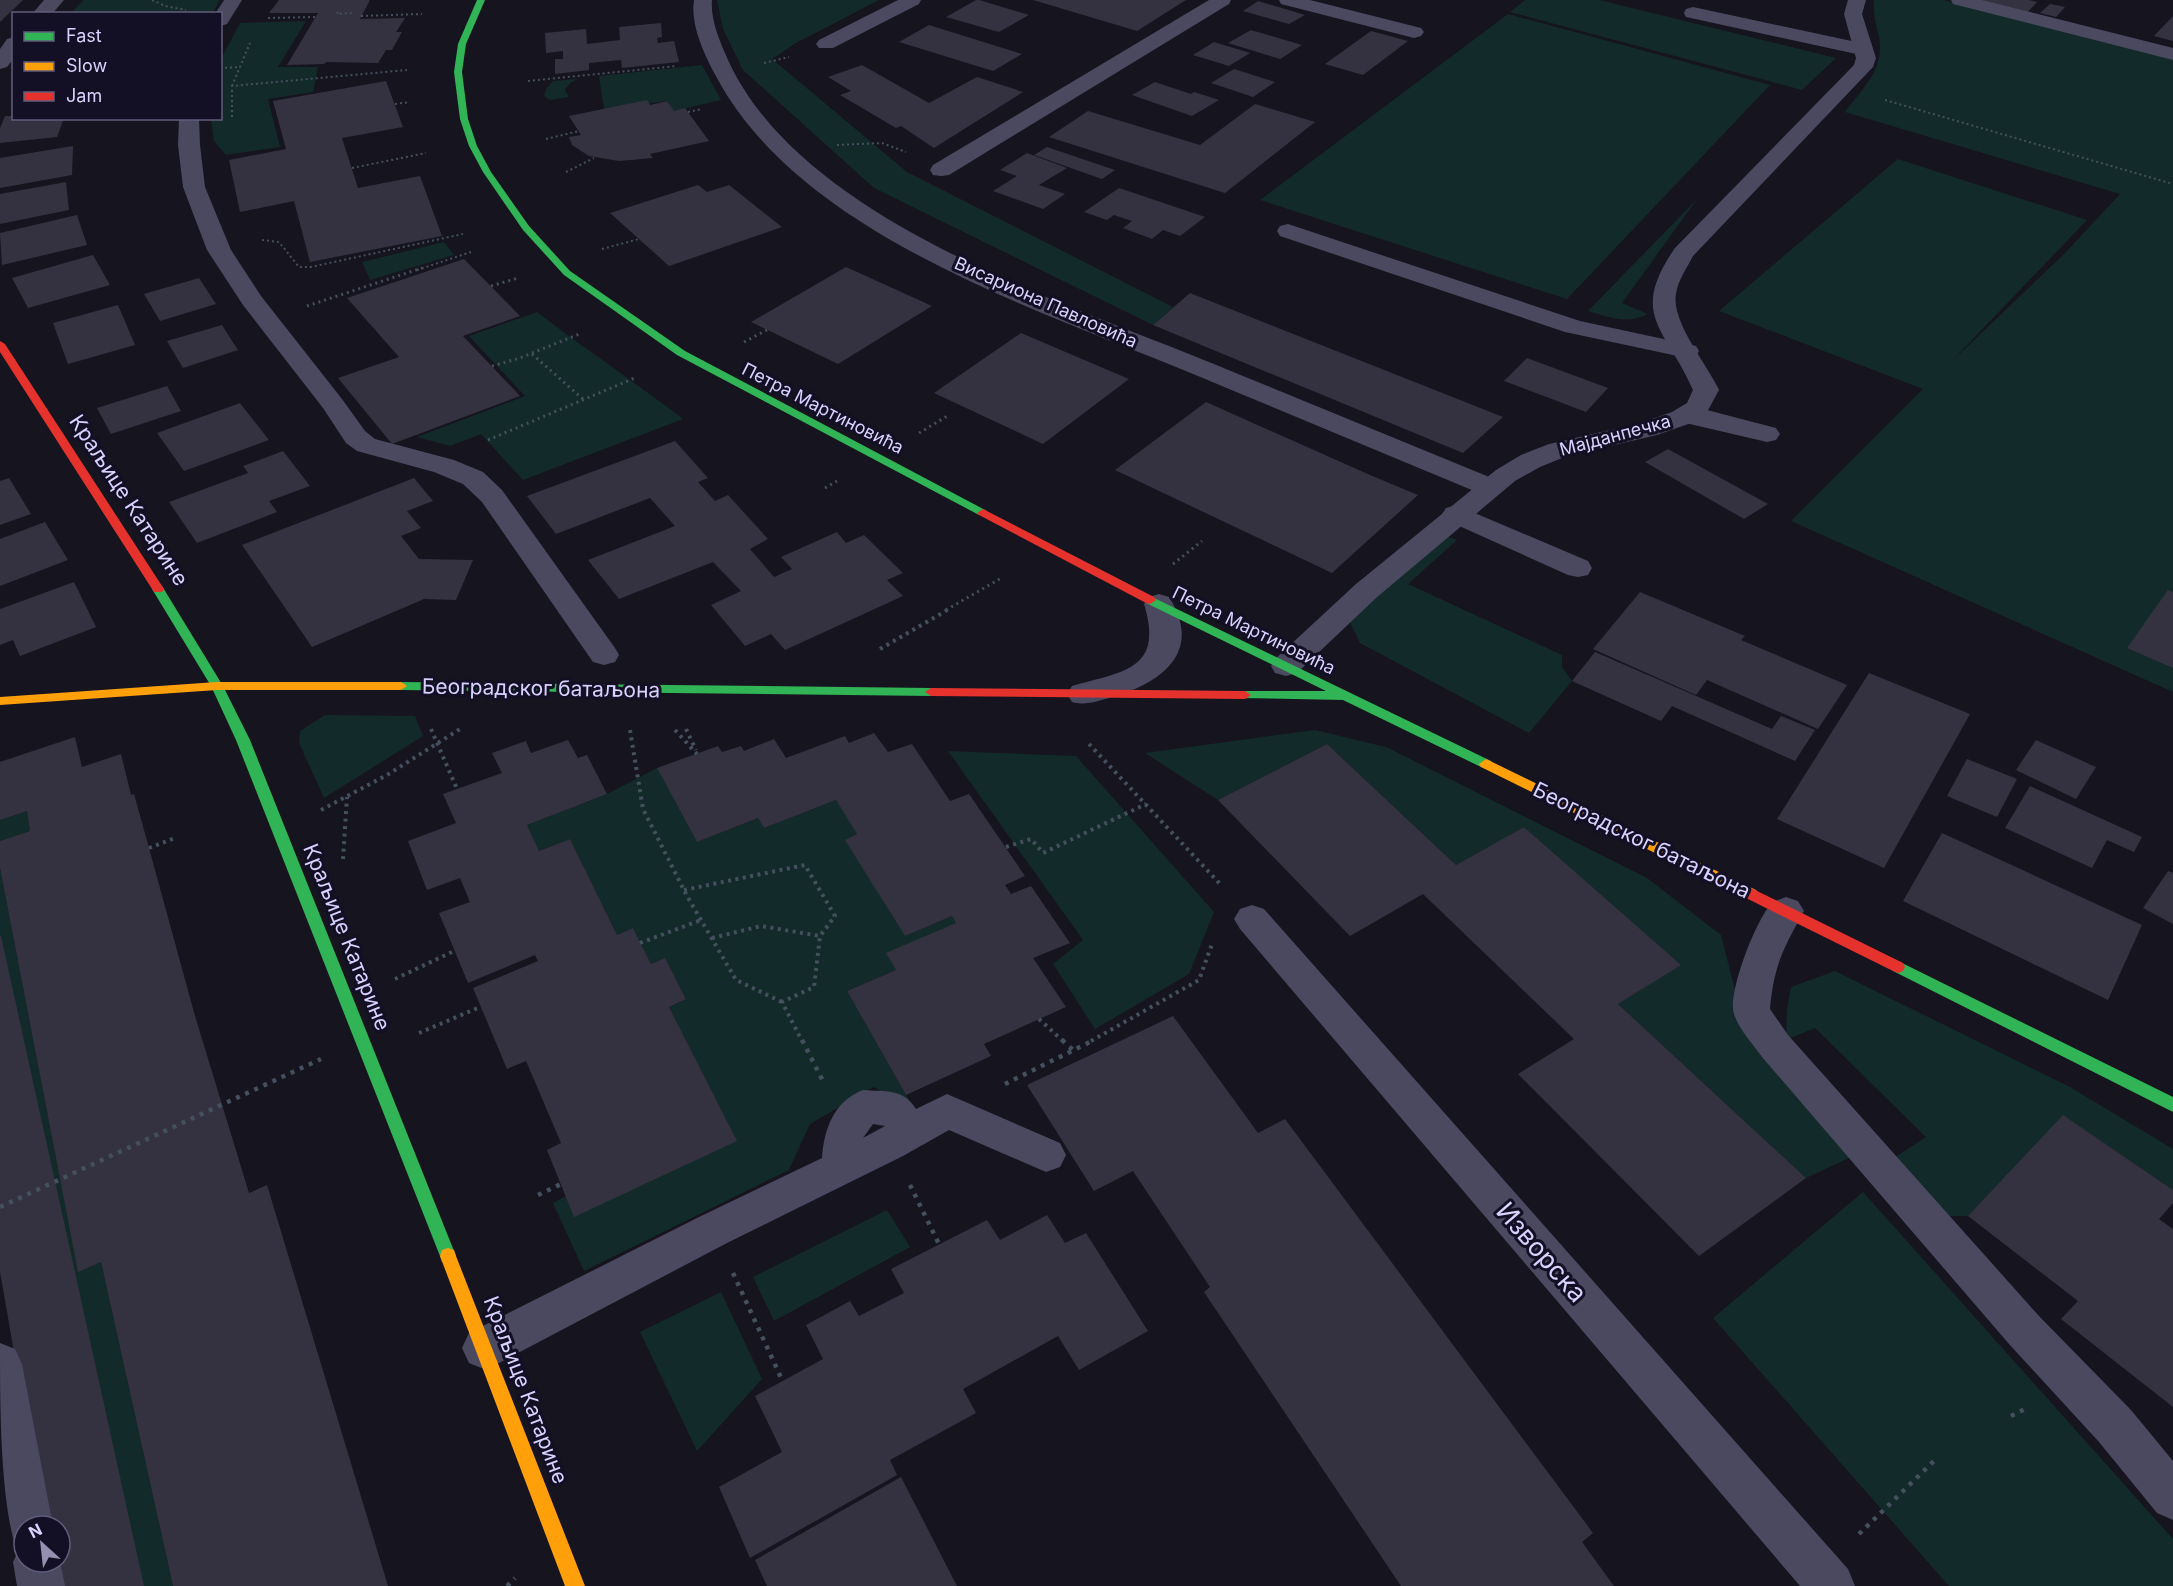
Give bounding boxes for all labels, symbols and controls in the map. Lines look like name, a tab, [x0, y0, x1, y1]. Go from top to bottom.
legend	[12, 12, 222, 120]
text: Fast	[66, 25, 102, 46]
text: Slow	[66, 55, 107, 76]
text: Jam	[66, 85, 102, 106]
street label: Висариона Павловића	[951, 252, 1141, 352]
street label: Петра Мартиновића	[739, 358, 907, 458]
street label: Краљице Катарине	[64, 410, 194, 590]
street label: Мајданпечка	[1557, 410, 1673, 460]
street label: Петра Мартиновића	[1169, 581, 1339, 679]
street label: Београдског батаљона	[422, 673, 660, 703]
street label: Београдског батаљона	[1529, 776, 1755, 904]
street label: Краљице Катарине	[298, 840, 396, 1034]
street label: Изворска	[1490, 1196, 1594, 1308]
street label: Краљице Катарине	[479, 1293, 573, 1487]
north arrow	[12, 1514, 72, 1574]
text: N	[25, 1519, 45, 1542]

